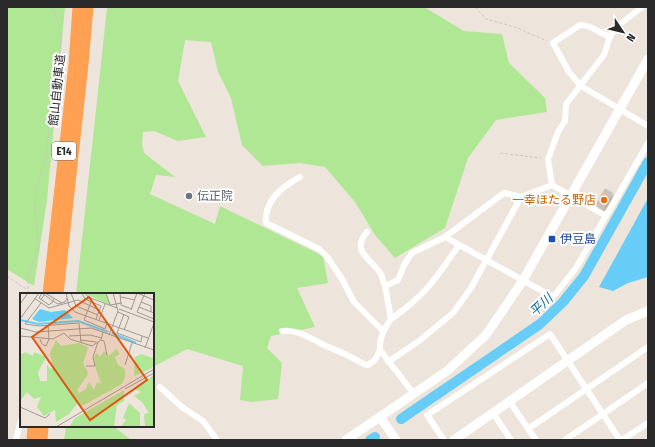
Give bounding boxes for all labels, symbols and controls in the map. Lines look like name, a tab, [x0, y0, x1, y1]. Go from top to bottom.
north arrow	[603, 12, 643, 52]
text: N	[624, 31, 638, 44]
street label: 館山自動車道	[46, 53, 68, 127]
road number: E14	[52, 142, 76, 160]
place label: 伝正院	[197, 189, 233, 203]
marker: 伝正院	[184, 191, 194, 201]
place label: 一幸ほたる野店	[512, 193, 596, 207]
marker: 一幸ほたる野店	[599, 195, 609, 205]
place label: 伊豆島	[560, 232, 596, 246]
marker: 伊豆島	[547, 234, 557, 244]
water label: 平川	[526, 289, 557, 319]
inset map	[20, 293, 154, 427]

